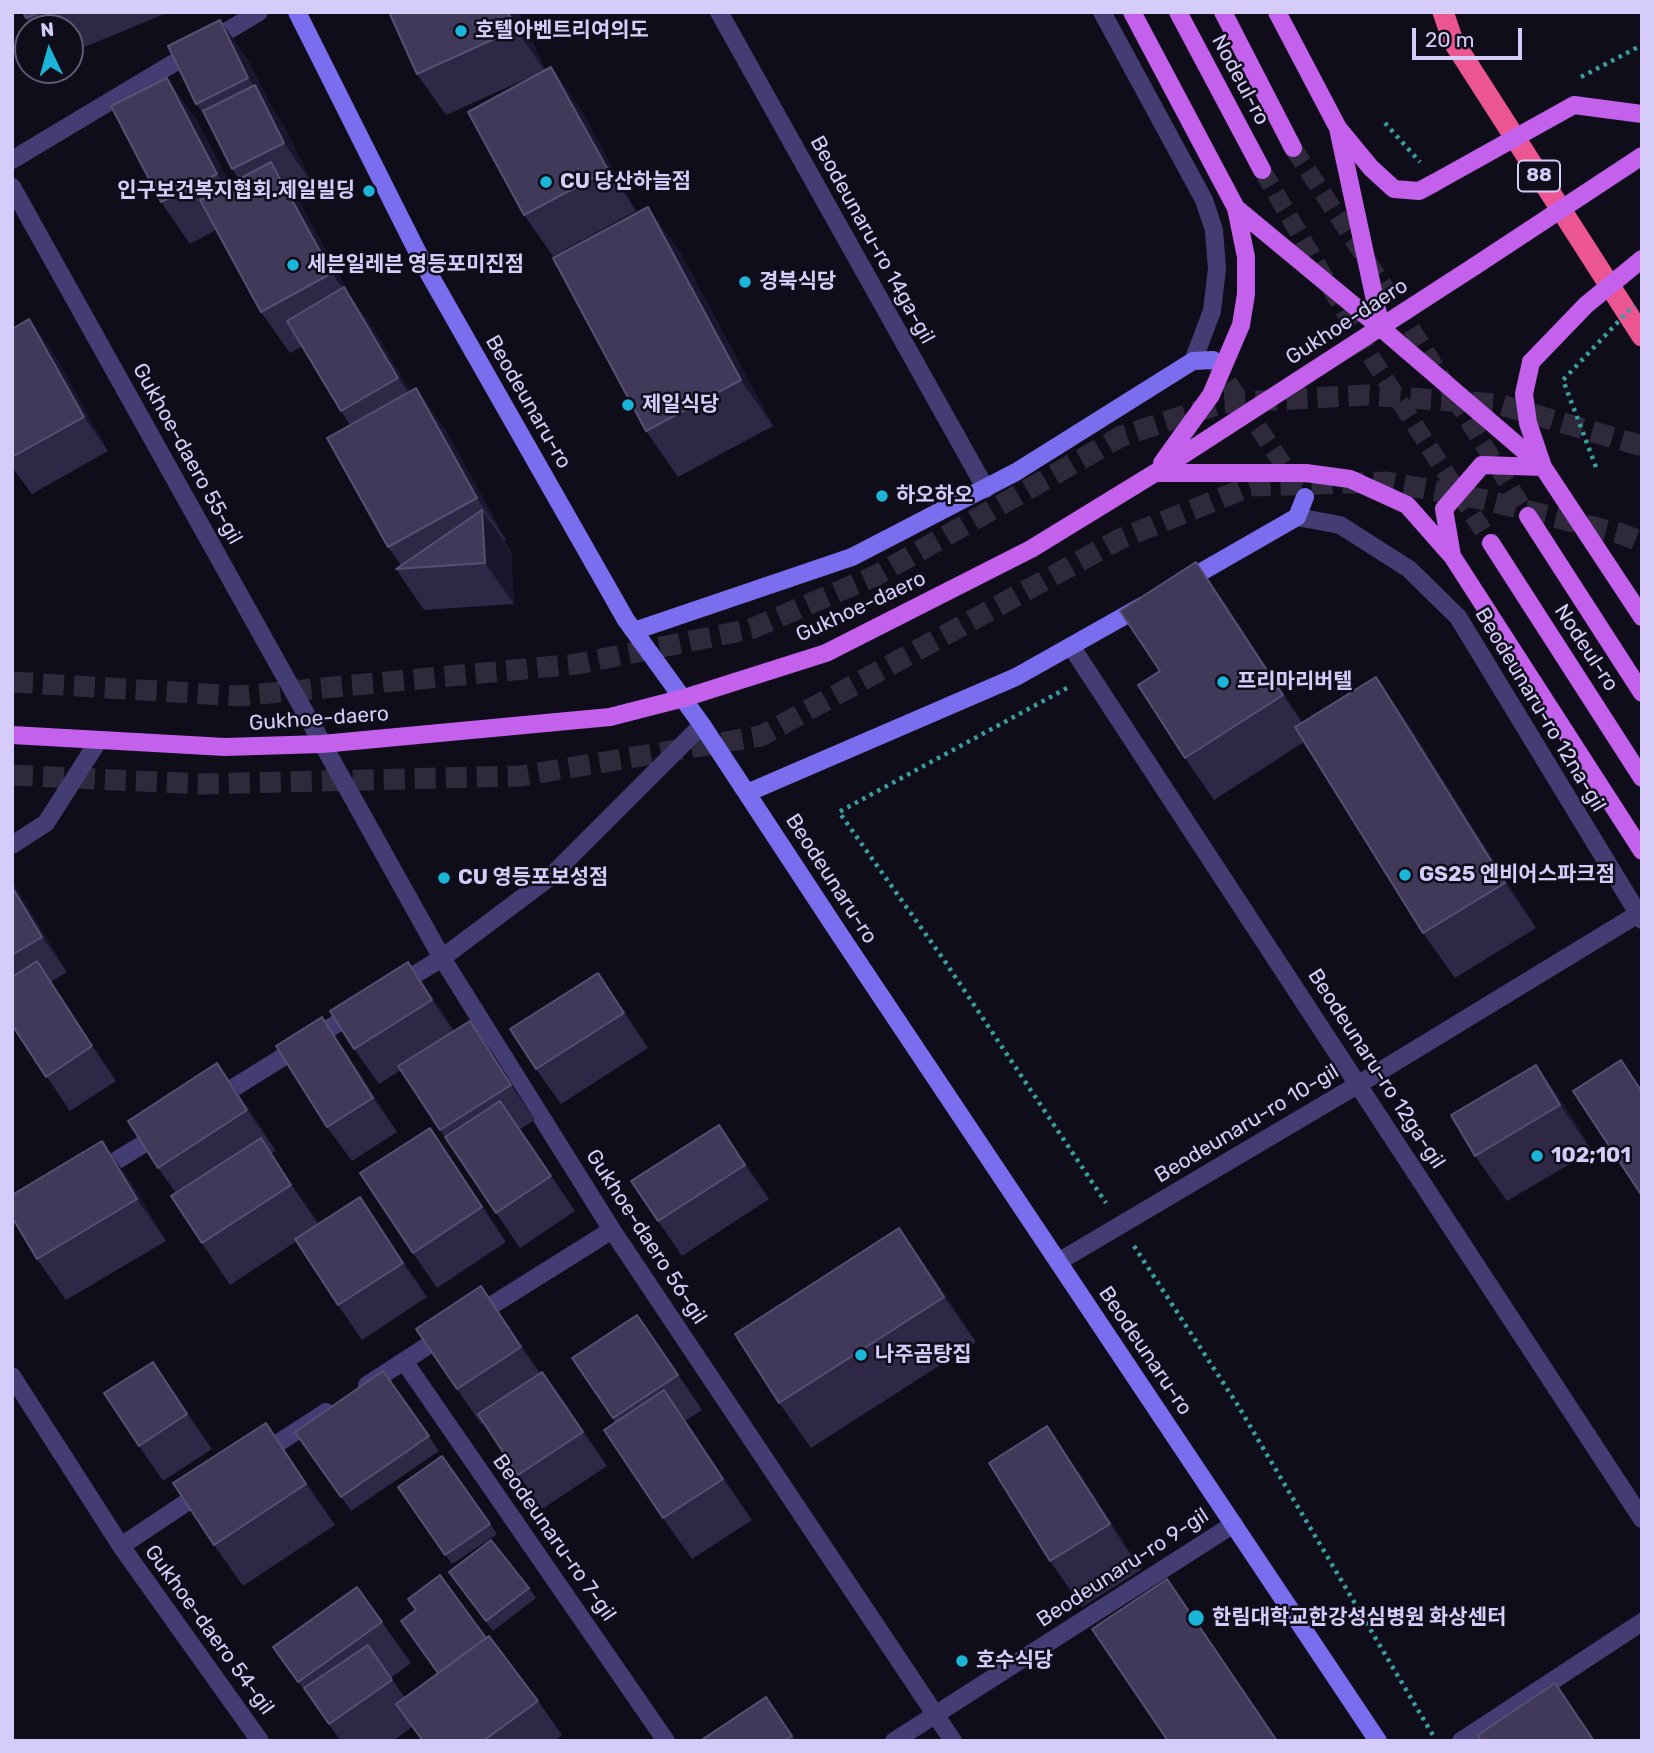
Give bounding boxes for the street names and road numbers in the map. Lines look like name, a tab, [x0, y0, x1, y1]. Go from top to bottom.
street label: Nodeul-ro	[1206, 31, 1274, 129]
street label: Beodeunaru-ro 14ga-gil	[804, 132, 940, 348]
road number: 88	[1518, 160, 1560, 192]
street label: Gukhoe-daero	[1281, 273, 1413, 371]
street label: Beodeunaru-ro	[480, 331, 576, 473]
street label: Gukhoe-daero 55-gil	[127, 359, 247, 549]
street label: Gukhoe-daero	[792, 566, 930, 648]
street label: Nodeul-ro	[1549, 600, 1623, 696]
street label: Beodeunaru-ro 12na-gil	[1469, 604, 1611, 816]
street label: Gukhoe-daero	[248, 702, 390, 736]
street label: Beodeunaru-ro	[780, 809, 882, 949]
street label: Beodeunaru-ro 12ga-gil	[1302, 964, 1450, 1174]
street label: Beodeunaru-ro 10-gil	[1150, 1059, 1344, 1189]
street label: Gukhoe-daero 56-gil	[580, 1145, 712, 1329]
street label: Beodeunaru-ro	[1093, 1282, 1197, 1420]
street label: Beodeunaru-ro 7-gil	[487, 1450, 621, 1626]
street label: Beodeunaru-ro 9-gil	[1032, 1503, 1214, 1633]
street label: Gukhoe-daero 54-gil	[139, 1540, 279, 1720]

